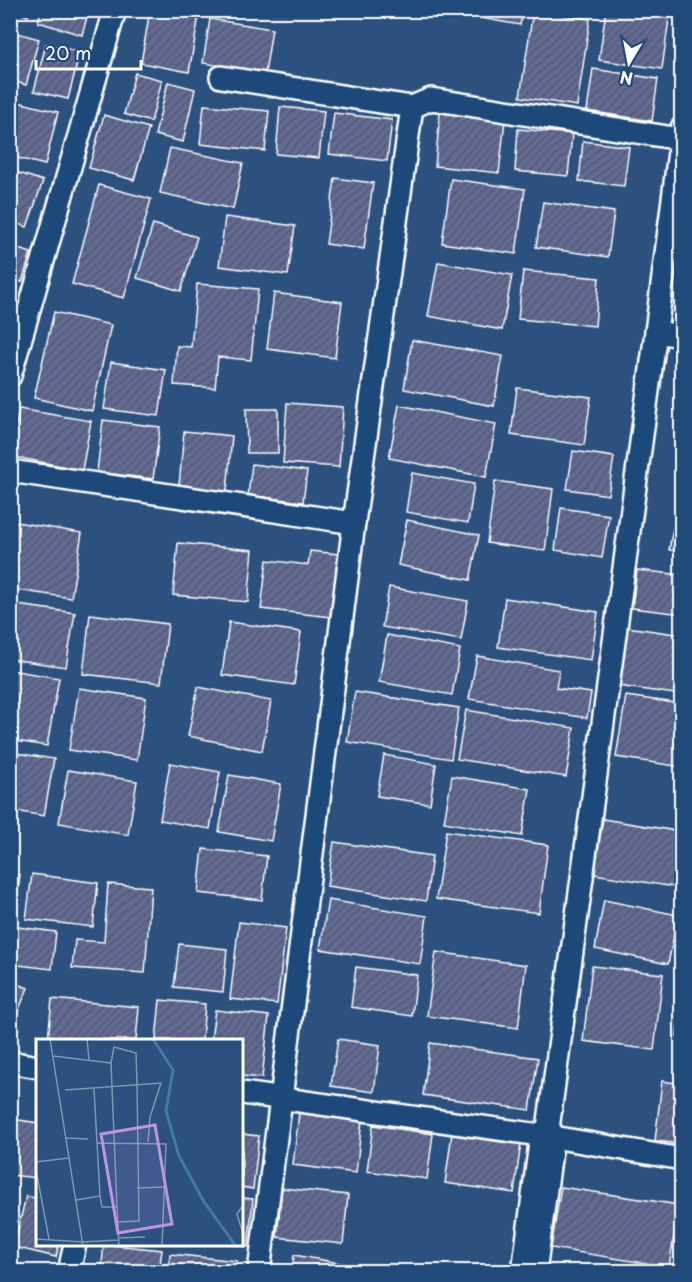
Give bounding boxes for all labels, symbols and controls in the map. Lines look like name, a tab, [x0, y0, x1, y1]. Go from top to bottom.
scale bar	[36, 33, 141, 71]
north arrow	[599, 33, 659, 93]
text: 20 m	[45, 39, 91, 66]
text: N	[618, 66, 635, 92]
inset map	[36, 1039, 243, 1246]

